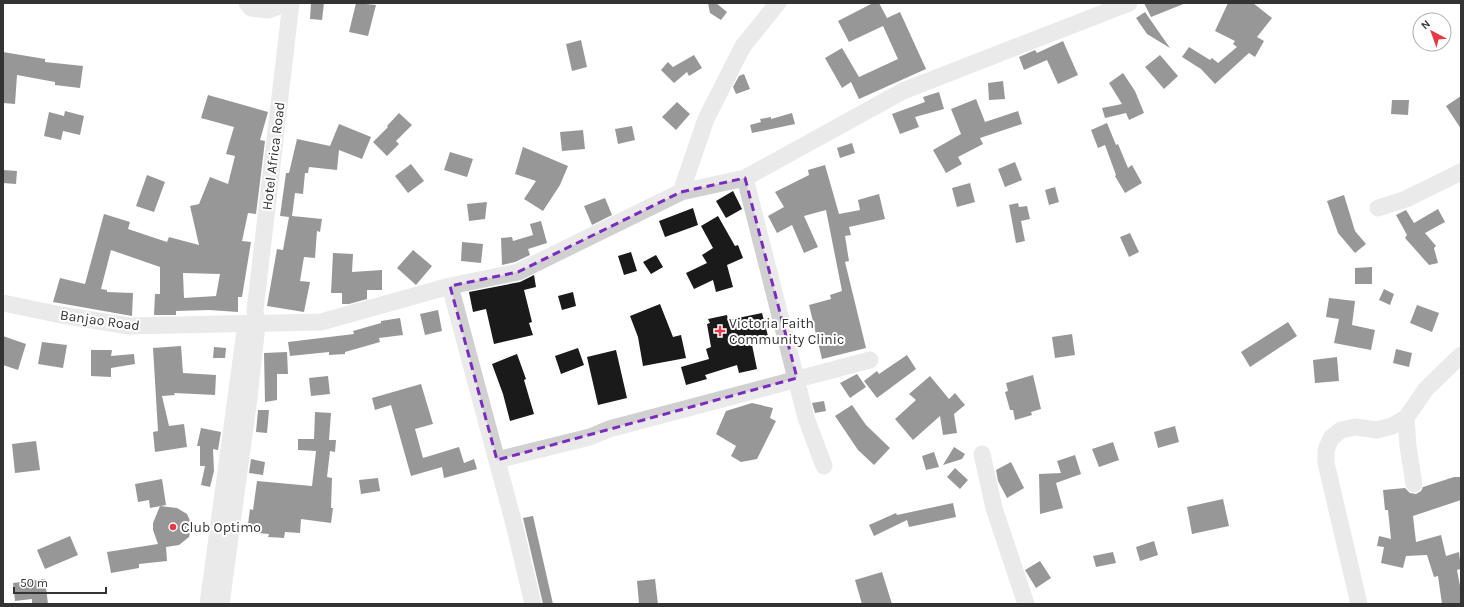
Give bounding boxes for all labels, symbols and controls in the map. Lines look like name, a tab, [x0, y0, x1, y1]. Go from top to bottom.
north arrow	[1412, 12, 1452, 52]
text: N	[1419, 17, 1433, 32]
street label: Hotel Africa Road	[258, 101, 289, 211]
street label: Banjao Road	[59, 306, 141, 334]
place label: Victoria Faith Community Clinic	[729, 315, 844, 348]
marker: Victoria Faith Community Clinic	[714, 325, 726, 337]
place label: Club Optimo	[181, 519, 261, 536]
marker: Club Optimo	[168, 522, 178, 532]
scale bar	[14, 569, 106, 595]
text: 50 m	[20, 576, 48, 590]

